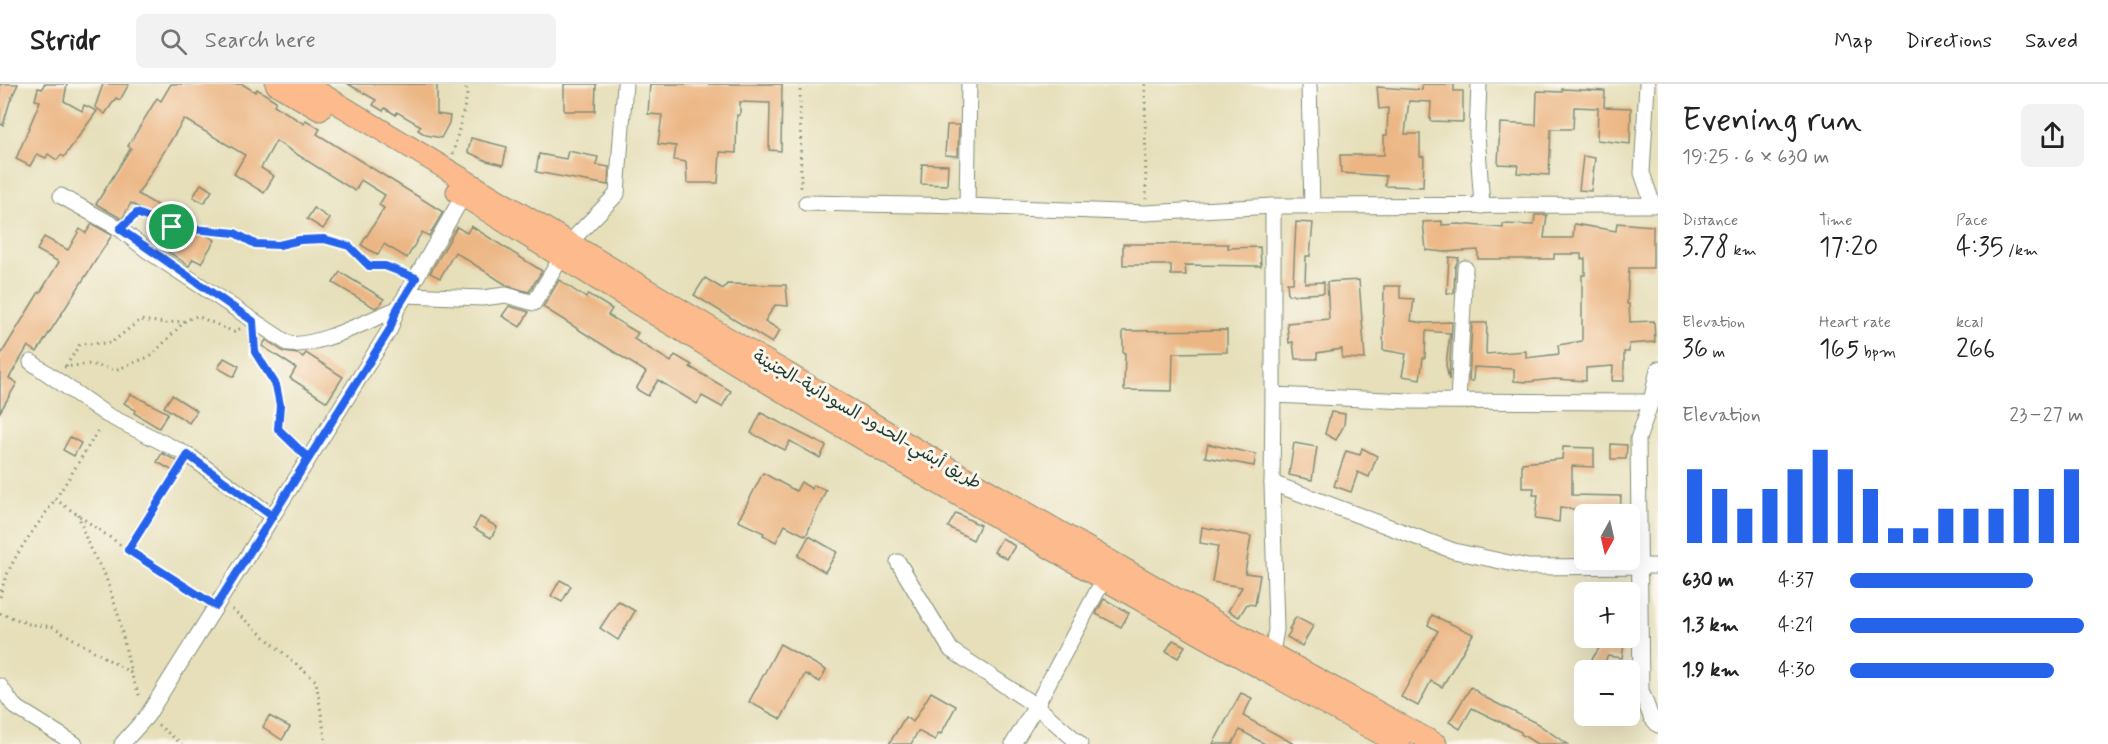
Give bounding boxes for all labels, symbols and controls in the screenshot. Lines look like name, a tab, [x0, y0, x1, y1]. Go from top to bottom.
search box	[136, 14, 556, 68]
text: Stridr	[30, 23, 100, 60]
icon: search	[157, 25, 190, 58]
text: Search here	[205, 27, 316, 55]
text: Map	[1834, 27, 1873, 55]
text: Directions	[1906, 27, 1992, 55]
text: Saved	[2025, 27, 2078, 55]
text: Evening run	[1682, 99, 1862, 143]
button: share	[2021, 104, 2084, 167]
text: 19:25 · 6 × 630 m	[1682, 144, 1829, 171]
pin	[146, 201, 197, 252]
icon: arrive	[155, 210, 188, 243]
text: Distance	[1682, 210, 1738, 231]
text: Time	[1819, 210, 1853, 231]
text: Pace	[1956, 210, 1988, 231]
text: 3.78	[1682, 231, 1729, 265]
text: 17:20	[1819, 231, 1878, 265]
text: 4:35	[1956, 231, 2004, 265]
text: km	[1729, 240, 1757, 261]
text: /km	[2004, 240, 2038, 261]
text: Elevation	[1682, 312, 1745, 333]
text: Heart rate	[1819, 312, 1891, 333]
text: kcal	[1956, 312, 1983, 333]
text: 36	[1682, 333, 1708, 367]
text: 165	[1819, 333, 1859, 367]
text: 266	[1956, 333, 1995, 367]
text: m	[1708, 342, 1725, 363]
text: bpm	[1859, 342, 1896, 363]
street label: طريق أبشي-الحدود السودانية-الجنينة	[747, 344, 986, 498]
text: Elevation	[1682, 402, 1761, 429]
text: 23–27 m	[2009, 402, 2084, 429]
north arrow	[1574, 504, 1640, 570]
map controls	[1574, 504, 1640, 726]
text: 630 m	[1682, 567, 1734, 594]
text: 4:37	[1778, 567, 1814, 594]
button: +	[1574, 582, 1640, 648]
text: 1.3 km	[1682, 612, 1739, 639]
text: 4:21	[1778, 612, 1813, 639]
text: 1.9 km	[1682, 657, 1740, 684]
text: 4:30	[1778, 657, 1815, 684]
button: −	[1574, 660, 1640, 726]

